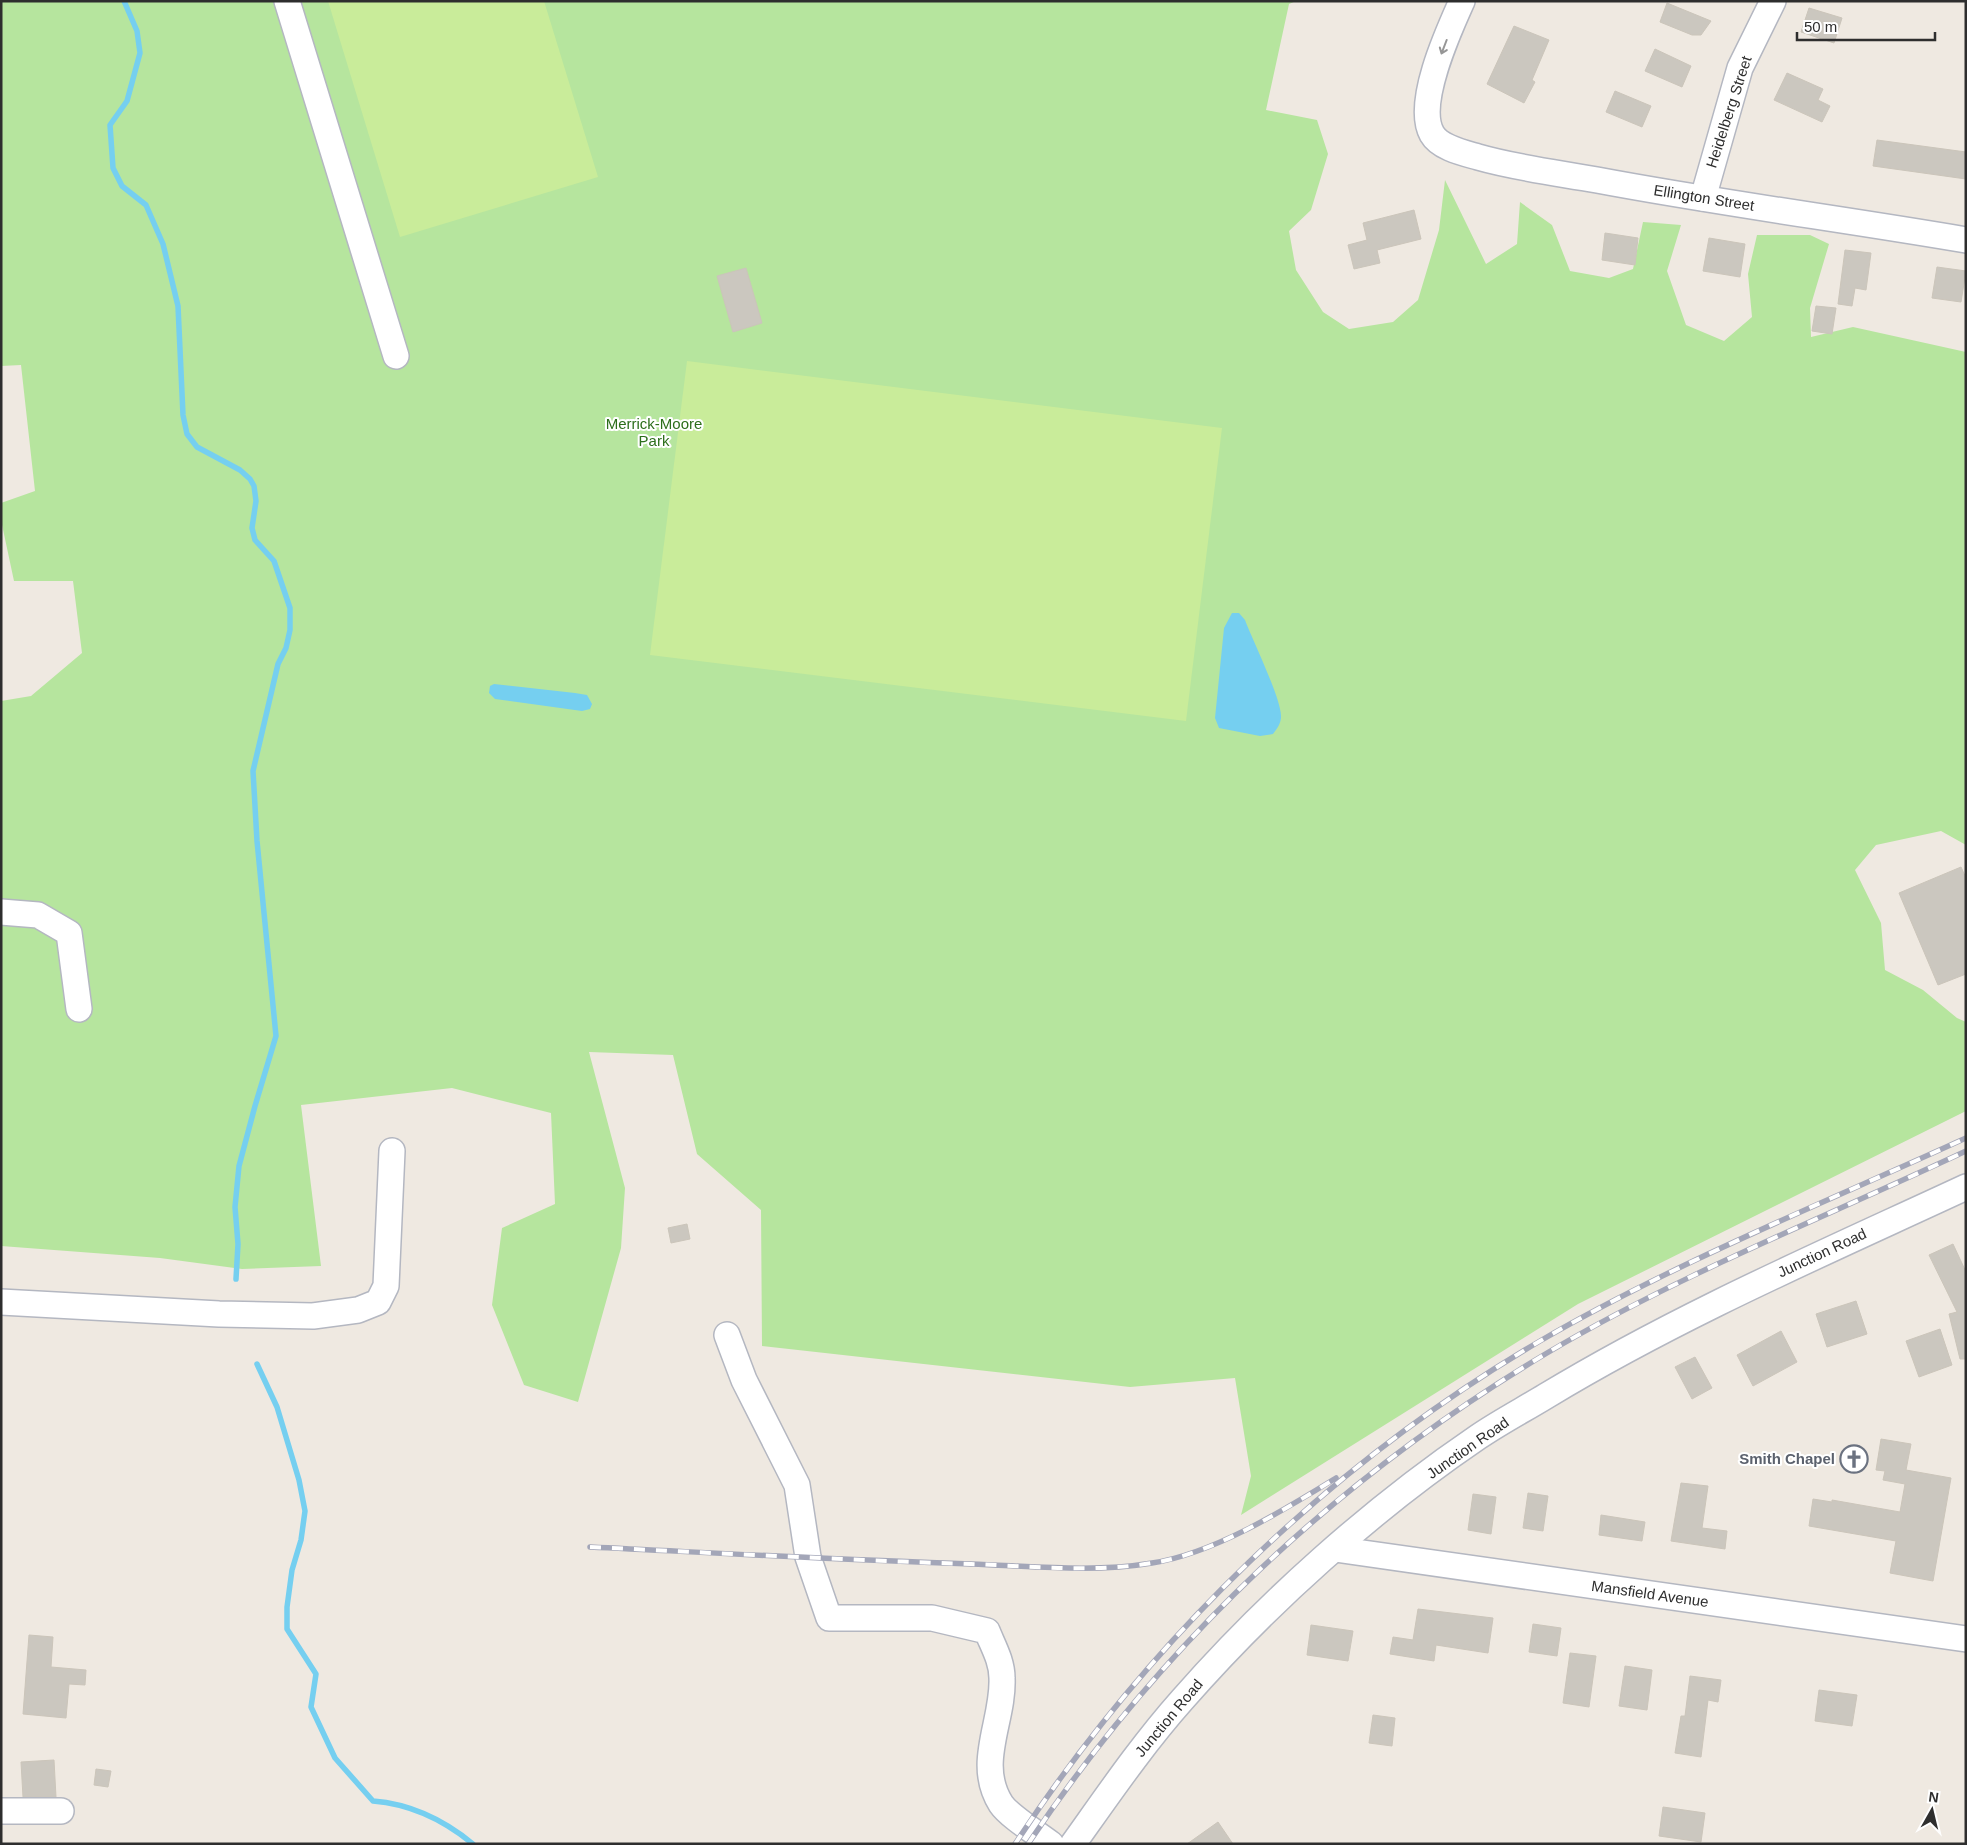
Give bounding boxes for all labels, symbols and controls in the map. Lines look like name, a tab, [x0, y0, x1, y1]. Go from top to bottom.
scale bar	[1797, 10, 1934, 42]
text: 50 m	[1804, 18, 1837, 35]
one-way arrow	[1439, 39, 1448, 54]
street label: Heidelberg Street	[1702, 53, 1755, 170]
street label: Ellington Street	[1653, 181, 1756, 214]
park label: Merrick-Moore Park	[606, 415, 702, 449]
street label: Junction Road	[1775, 1225, 1869, 1281]
street label: Junction Road	[1424, 1413, 1512, 1482]
church icon: Smith Chapel	[1839, 1444, 1869, 1474]
place label: Smith Chapel	[1739, 1450, 1835, 1467]
street label: Mansfield Avenue	[1590, 1577, 1710, 1610]
street label: Junction Road	[1131, 1675, 1206, 1760]
north arrow	[1907, 1785, 1957, 1835]
text: N	[1928, 1788, 1940, 1806]

